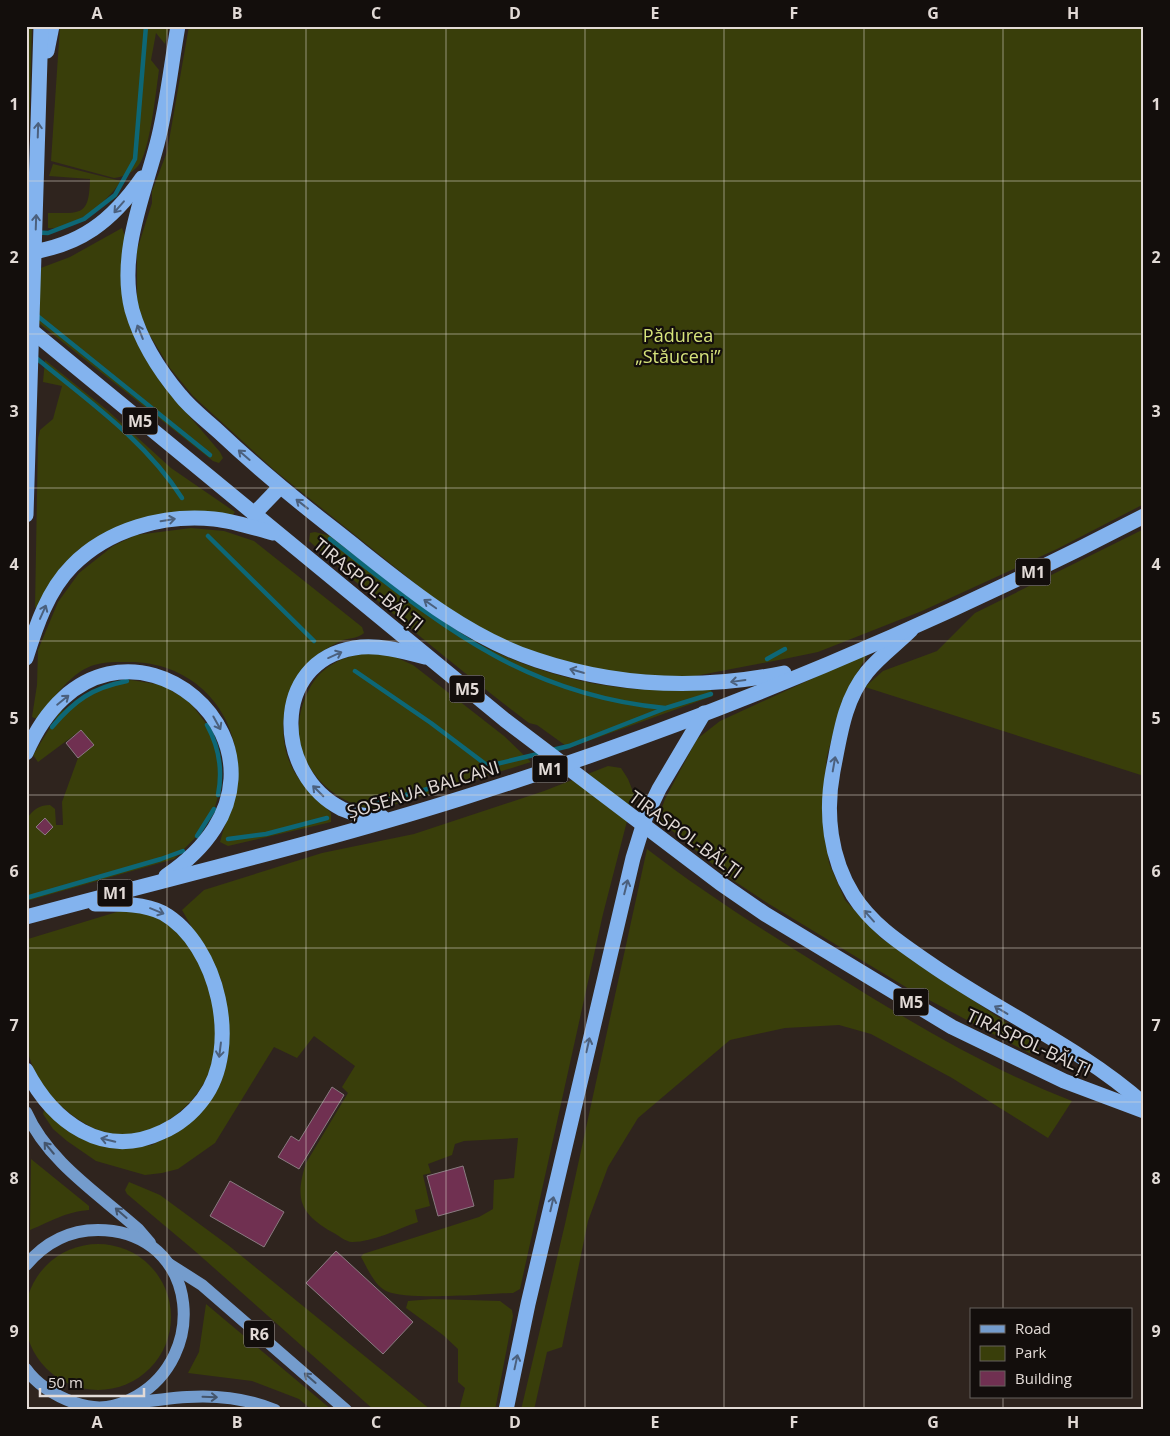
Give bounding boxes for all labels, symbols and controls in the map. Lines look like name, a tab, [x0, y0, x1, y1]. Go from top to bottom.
text: A	[91, 2, 103, 24]
text: B	[232, 2, 242, 24]
text: C	[371, 2, 381, 24]
text: D	[509, 2, 521, 24]
text: E	[651, 2, 660, 24]
text: F	[790, 2, 798, 24]
text: G	[927, 2, 939, 24]
text: H	[1067, 2, 1079, 24]
text: 1	[9, 93, 19, 115]
text: 1	[1151, 93, 1161, 115]
one-way arrow	[34, 122, 43, 138]
one-way arrow	[113, 200, 125, 213]
one-way arrow	[31, 214, 40, 230]
text: 2	[9, 246, 19, 268]
text: 2	[1151, 246, 1161, 268]
park label: Pădurea „Stăuceni”	[635, 323, 721, 368]
one-way arrow	[135, 325, 145, 340]
text: 3	[9, 400, 19, 422]
text: 3	[1151, 400, 1161, 422]
road number: M5	[122, 408, 158, 434]
one-way arrow	[237, 449, 250, 461]
one-way arrow	[295, 499, 309, 509]
one-way arrow	[159, 515, 175, 525]
street label: TIRASPOL-BĂLȚI	[309, 532, 429, 636]
text: 4	[9, 553, 19, 575]
text: 4	[1151, 553, 1161, 575]
road number: M1	[1016, 558, 1050, 586]
one-way arrow	[423, 599, 437, 609]
one-way arrow	[39, 605, 49, 620]
one-way arrow	[327, 649, 342, 659]
one-way arrow	[569, 666, 585, 676]
road number: M5	[450, 676, 484, 702]
one-way arrow	[730, 676, 746, 686]
one-way arrow	[57, 694, 70, 705]
text: 5	[9, 707, 19, 729]
text: 5	[1151, 707, 1161, 729]
one-way arrow	[212, 716, 222, 731]
street label: ȘOSEAUA BALCANI	[344, 754, 502, 824]
road number: M1	[532, 756, 568, 782]
one-way arrow	[830, 756, 840, 772]
one-way arrow	[312, 785, 324, 797]
street label: TIRASPOL-BĂLȚI	[624, 785, 748, 883]
text: 6	[9, 860, 19, 882]
text: 6	[1151, 860, 1161, 882]
road number: M1	[98, 880, 132, 906]
one-way arrow	[622, 880, 631, 896]
one-way arrow	[149, 907, 164, 917]
one-way arrow	[864, 909, 875, 922]
road number: M5	[894, 989, 928, 1016]
street label: TIRASPOL-BĂLȚI	[963, 1003, 1095, 1081]
one-way arrow	[995, 1004, 1009, 1014]
text: 7	[9, 1014, 19, 1036]
text: 7	[1151, 1014, 1161, 1036]
one-way arrow	[584, 1038, 593, 1054]
one-way arrow	[215, 1041, 225, 1057]
one-way arrow	[100, 1135, 116, 1144]
one-way arrow	[43, 1142, 54, 1155]
text: 8	[9, 1167, 19, 1189]
text: 8	[1151, 1167, 1161, 1189]
one-way arrow	[547, 1196, 557, 1212]
one-way arrow	[114, 1208, 127, 1219]
legend	[970, 1308, 1132, 1398]
text: Road	[1015, 1318, 1051, 1338]
text: 9	[9, 1320, 19, 1342]
road number: R6	[244, 1320, 274, 1348]
text: 9	[1151, 1320, 1161, 1342]
text: Park	[1015, 1342, 1046, 1362]
one-way arrow	[512, 1355, 521, 1371]
scale bar	[40, 1366, 144, 1398]
text: Building	[1015, 1368, 1072, 1388]
text: 50 m	[48, 1372, 83, 1392]
one-way arrow	[303, 1372, 316, 1384]
one-way arrow	[201, 1393, 217, 1402]
text: A	[91, 1411, 103, 1433]
text: B	[232, 1411, 242, 1433]
text: C	[371, 1411, 381, 1433]
text: D	[509, 1411, 521, 1433]
text: E	[651, 1411, 660, 1433]
text: F	[790, 1411, 798, 1433]
text: G	[927, 1411, 939, 1433]
text: H	[1067, 1411, 1079, 1433]

